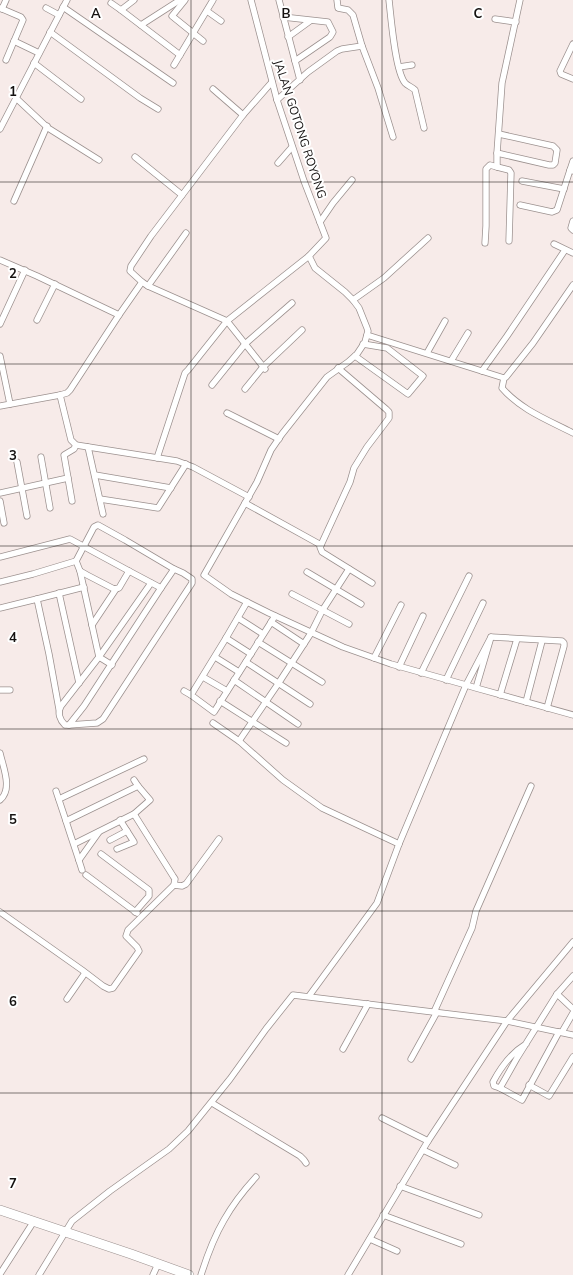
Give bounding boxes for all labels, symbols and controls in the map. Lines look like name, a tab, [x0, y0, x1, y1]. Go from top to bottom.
text: A	[91, 5, 101, 21]
text: B	[282, 5, 291, 21]
text: C	[474, 5, 483, 21]
street label: JALAN GOTONG ROYONG	[271, 58, 330, 200]
text: 1	[9, 83, 17, 99]
text: 2	[9, 265, 17, 281]
text: 3	[9, 447, 17, 463]
text: 4	[9, 629, 17, 645]
text: 5	[9, 811, 17, 827]
text: 6	[9, 993, 17, 1009]
text: 7	[9, 1175, 17, 1191]

